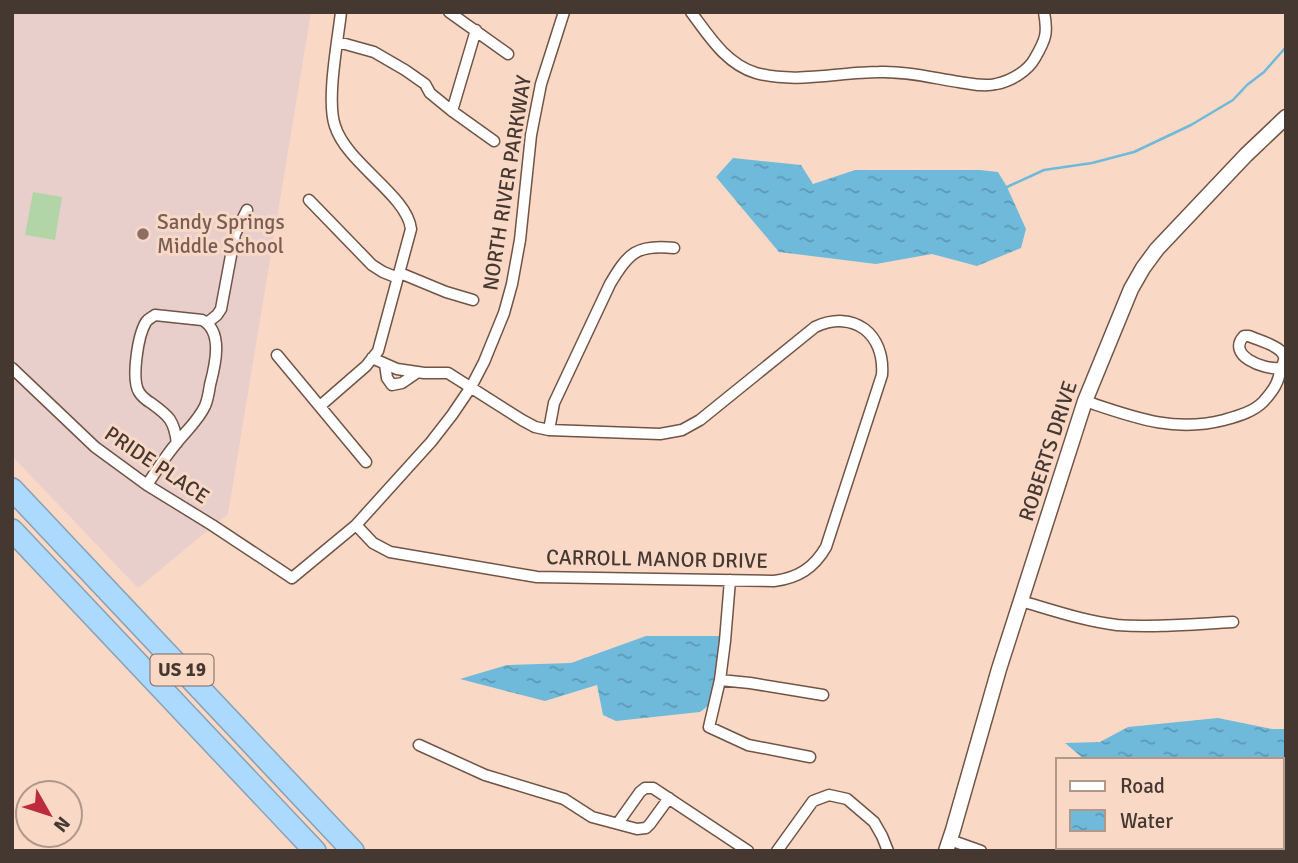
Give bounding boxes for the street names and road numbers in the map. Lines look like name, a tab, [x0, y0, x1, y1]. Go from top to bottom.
street label: NORTH RIVER PARKWAY	[477, 73, 537, 293]
street label: ROBERTS DRIVE	[1013, 378, 1083, 524]
street label: PRIDE PLACE	[100, 421, 214, 509]
street label: CARROLL MANOR DRIVE	[546, 544, 768, 574]
road number: US 19	[150, 654, 214, 685]

